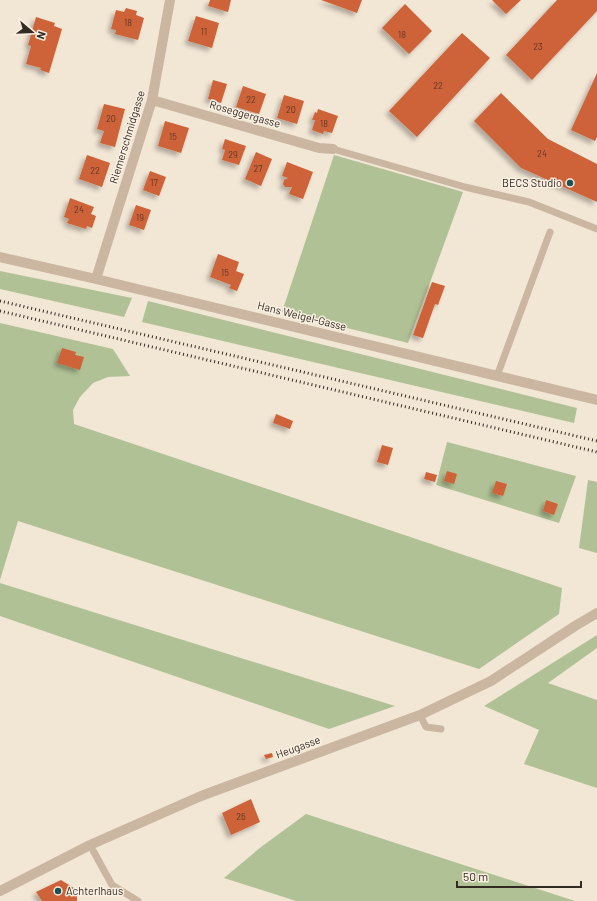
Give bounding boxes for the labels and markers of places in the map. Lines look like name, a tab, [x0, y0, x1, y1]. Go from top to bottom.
place label: BECS Studio	[502, 176, 562, 189]
marker: BECS Studio	[565, 178, 575, 188]
place label: Achterlhaus	[66, 884, 123, 897]
marker: Achterlhaus	[53, 886, 63, 896]

